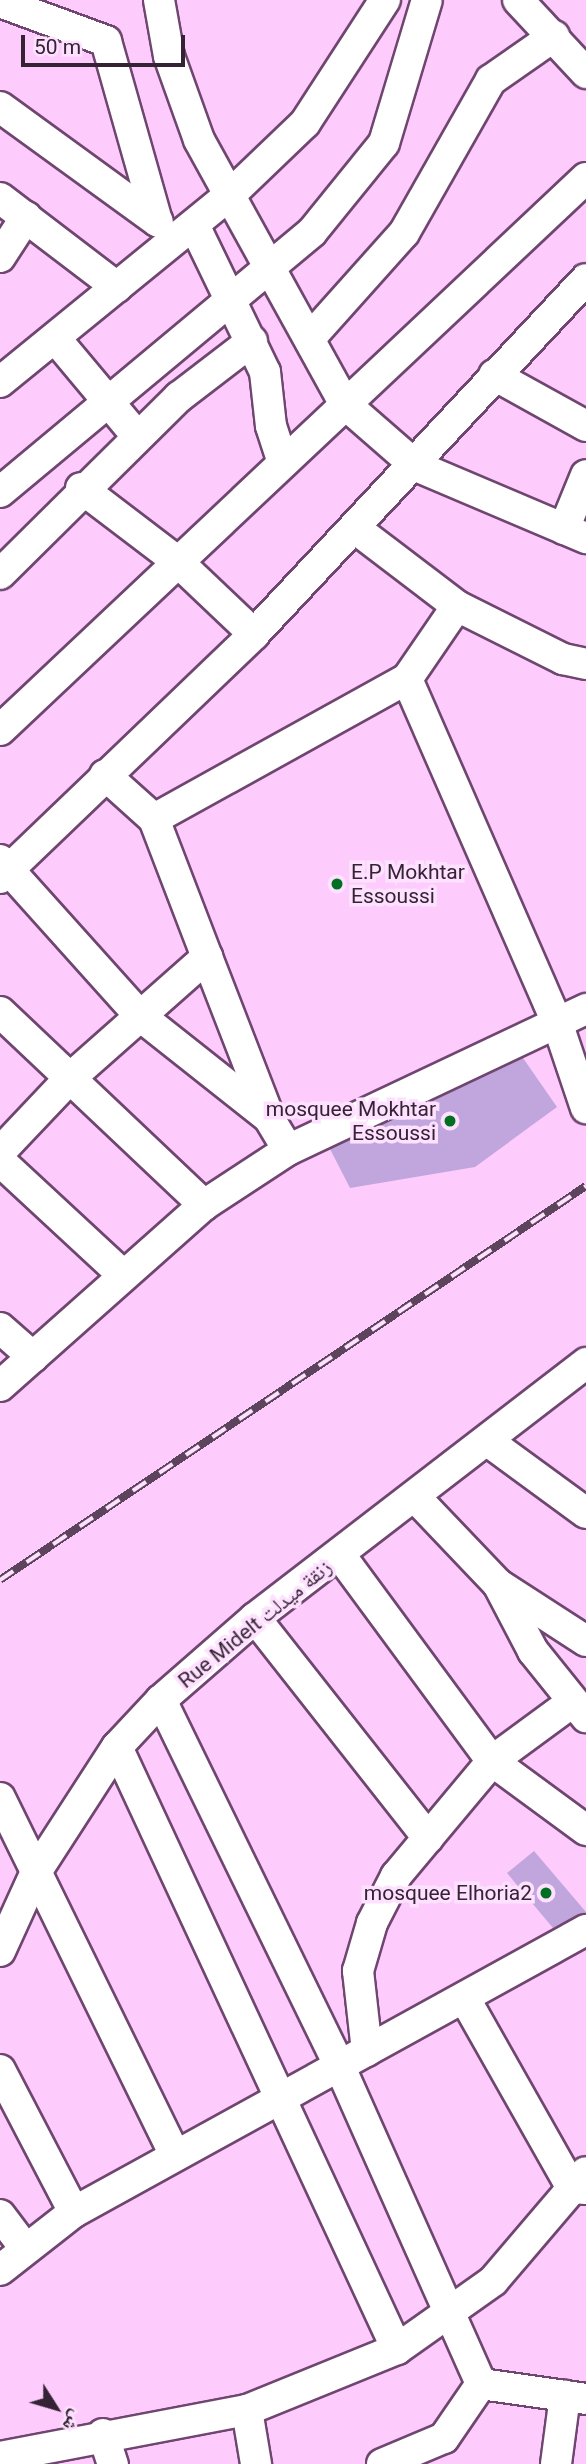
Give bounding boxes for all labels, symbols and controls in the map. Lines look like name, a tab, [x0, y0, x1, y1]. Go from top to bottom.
scale bar	[24, 21, 189, 65]
text: 50 m	[34, 35, 81, 59]
place label: E.P Mokhtar Essoussi	[351, 859, 465, 909]
marker: E.P Mokhtar Essoussi	[329, 876, 345, 892]
place label: mosquee Mokhtar Essoussi	[266, 1096, 436, 1146]
marker: mosquee Mokhtar Essoussi	[442, 1113, 458, 1129]
street label: Rue Midelt زنقة ميدلت	[173, 1554, 337, 1694]
place label: mosquee Elhoria2	[364, 1880, 532, 1906]
marker: mosquee Elhoria2	[538, 1885, 554, 1901]
north arrow	[21, 2373, 91, 2443]
text: ش	[58, 2406, 88, 2436]

